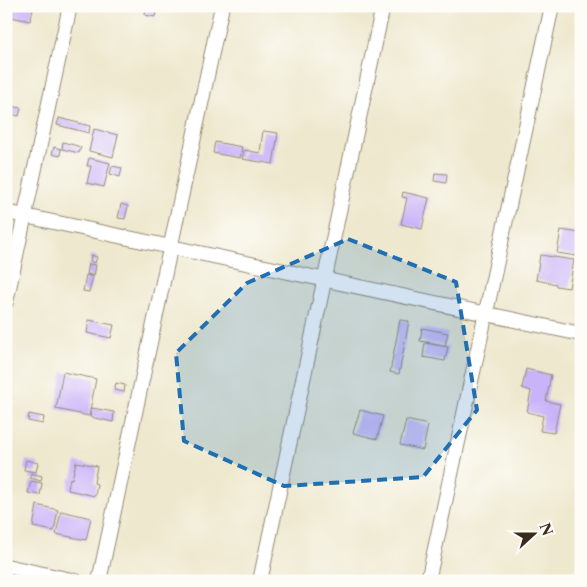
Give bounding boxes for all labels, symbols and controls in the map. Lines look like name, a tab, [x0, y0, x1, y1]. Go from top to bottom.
north arrow	[510, 510, 560, 560]
text: N	[536, 520, 557, 538]

